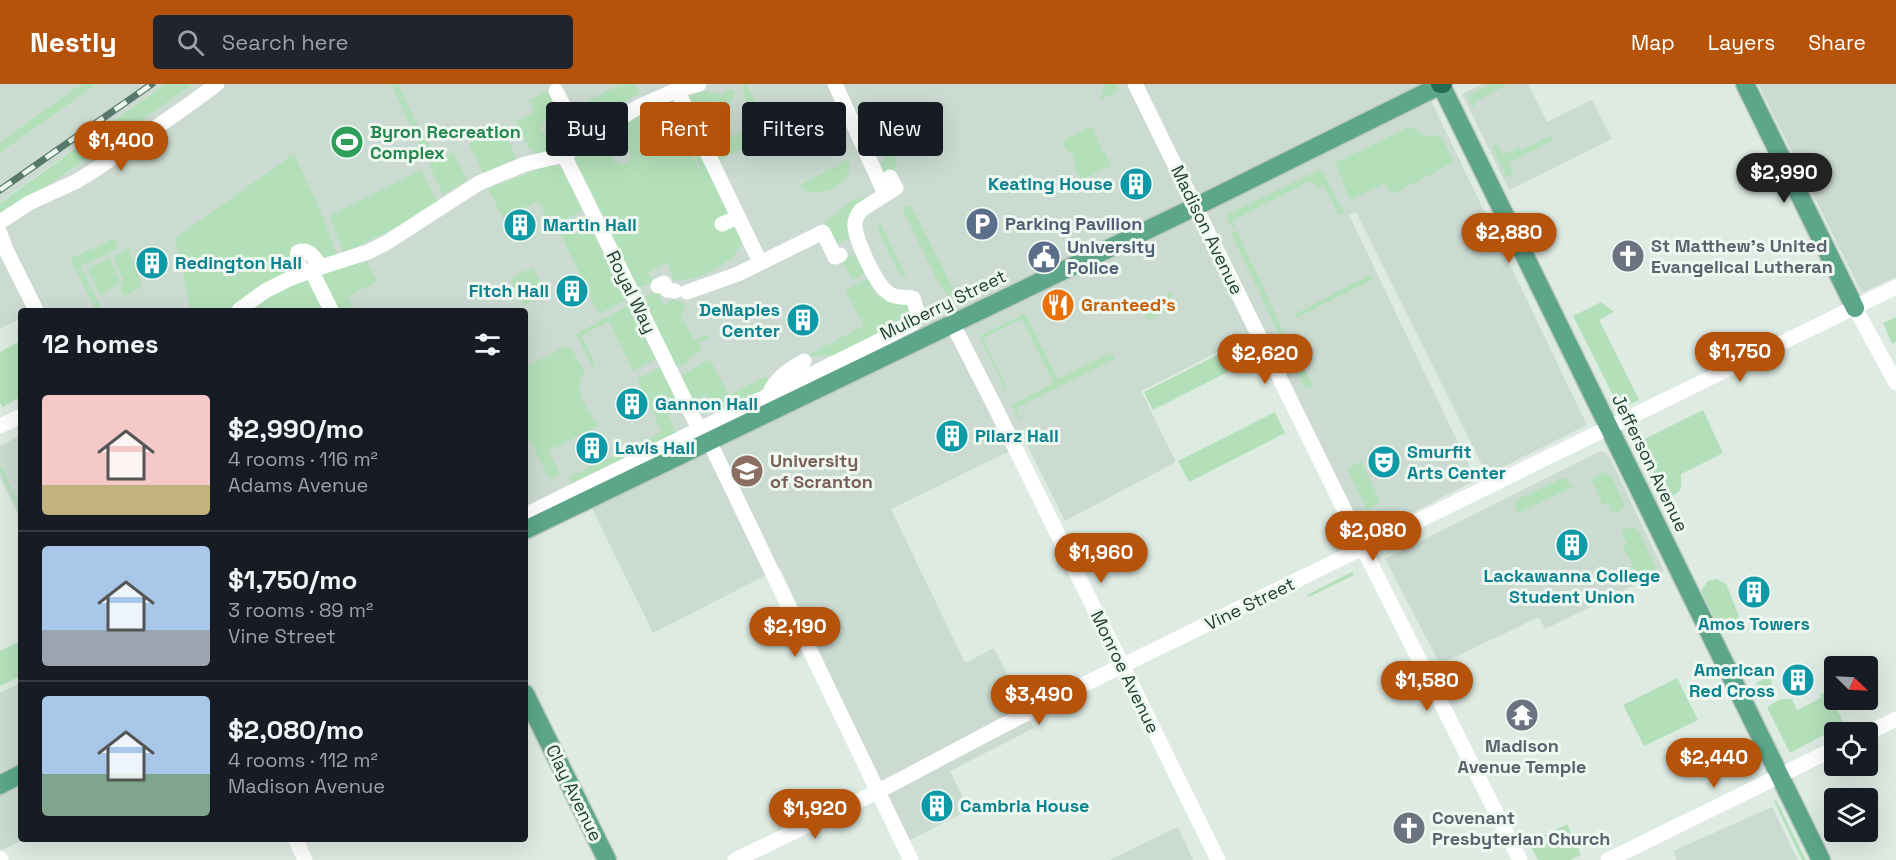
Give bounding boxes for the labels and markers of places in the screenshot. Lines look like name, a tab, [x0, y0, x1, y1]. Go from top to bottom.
place label: Byron Recreation Complex	[370, 120, 521, 164]
pin: $1,400	[72, 121, 170, 172]
sports icon: Byron Recreation Complex	[329, 124, 365, 160]
pin: $2,990	[1735, 153, 1833, 204]
building icon: Keating House	[1118, 166, 1154, 202]
place label: Keating House	[988, 172, 1113, 195]
parking icon: Parking Pavilion	[964, 206, 1000, 242]
building icon: Martin Hall	[502, 207, 538, 243]
place label: Parking Pavilion	[1005, 212, 1142, 235]
place label: Martin Hall	[543, 213, 637, 236]
pin: $2,880	[1460, 213, 1558, 264]
place label: St Matthew's United Evangelical Lutheran	[1651, 234, 1833, 278]
place label: University Police	[1067, 235, 1155, 279]
church icon: St Matthew's United Evangelical Lutheran	[1610, 238, 1646, 274]
public building icon: University Police	[1026, 239, 1062, 275]
building icon: Redington Hall	[134, 245, 170, 281]
place label: Redington Hall	[175, 251, 302, 274]
building icon: Fitch Hall	[554, 273, 590, 309]
place label: Fitch Hall	[469, 279, 549, 302]
restaurant icon: Granteed's	[1040, 287, 1076, 323]
place label: Granteed's	[1081, 293, 1176, 316]
place label: DeNaples Center	[699, 298, 780, 342]
building icon: DeNaples Center	[785, 302, 821, 338]
pin: $1,750	[1691, 332, 1789, 383]
pin: $2,620	[1216, 334, 1314, 385]
building icon: Gannon Hall	[614, 386, 650, 422]
place label: Gannon Hall	[655, 392, 758, 415]
building icon: Pilarz Hall	[934, 418, 970, 454]
place label: Pilarz Hall	[975, 424, 1059, 447]
building icon: Lavis Hall	[574, 430, 610, 466]
place label: Lavis Hall	[615, 436, 695, 459]
place label: Smurfit Arts Center	[1407, 440, 1506, 484]
theatre icon: Smurfit Arts Center	[1366, 444, 1402, 480]
place label: University of Scranton	[770, 449, 873, 493]
school or university icon: University of Scranton	[729, 453, 765, 489]
pin: $2,080	[1324, 511, 1422, 562]
building icon: Lackawanna College Student Union	[1554, 527, 1590, 563]
pin: $1,960	[1052, 533, 1150, 584]
place label: Lackawanna College Student Union	[1484, 564, 1660, 608]
building icon: Amos Towers	[1736, 574, 1772, 610]
pin: $2,190	[746, 607, 844, 658]
place label: Amos Towers	[1698, 612, 1810, 635]
place label: American Red Cross	[1689, 658, 1775, 702]
pin: $1,580	[1378, 661, 1476, 712]
building icon: American Red Cross	[1780, 662, 1816, 698]
pin: $3,490	[990, 675, 1088, 726]
temple icon: Madison Avenue Temple	[1504, 697, 1540, 733]
place label: Madison Avenue Temple	[1458, 734, 1587, 778]
pin: $2,440	[1665, 738, 1763, 789]
building icon: Cambria House	[919, 788, 955, 824]
pin: $1,920	[766, 789, 864, 840]
place label: Cambria House	[960, 794, 1089, 817]
place label: Covenant Presbyterian Church	[1432, 806, 1610, 850]
church icon: Covenant Presbyterian Church	[1391, 810, 1427, 846]

